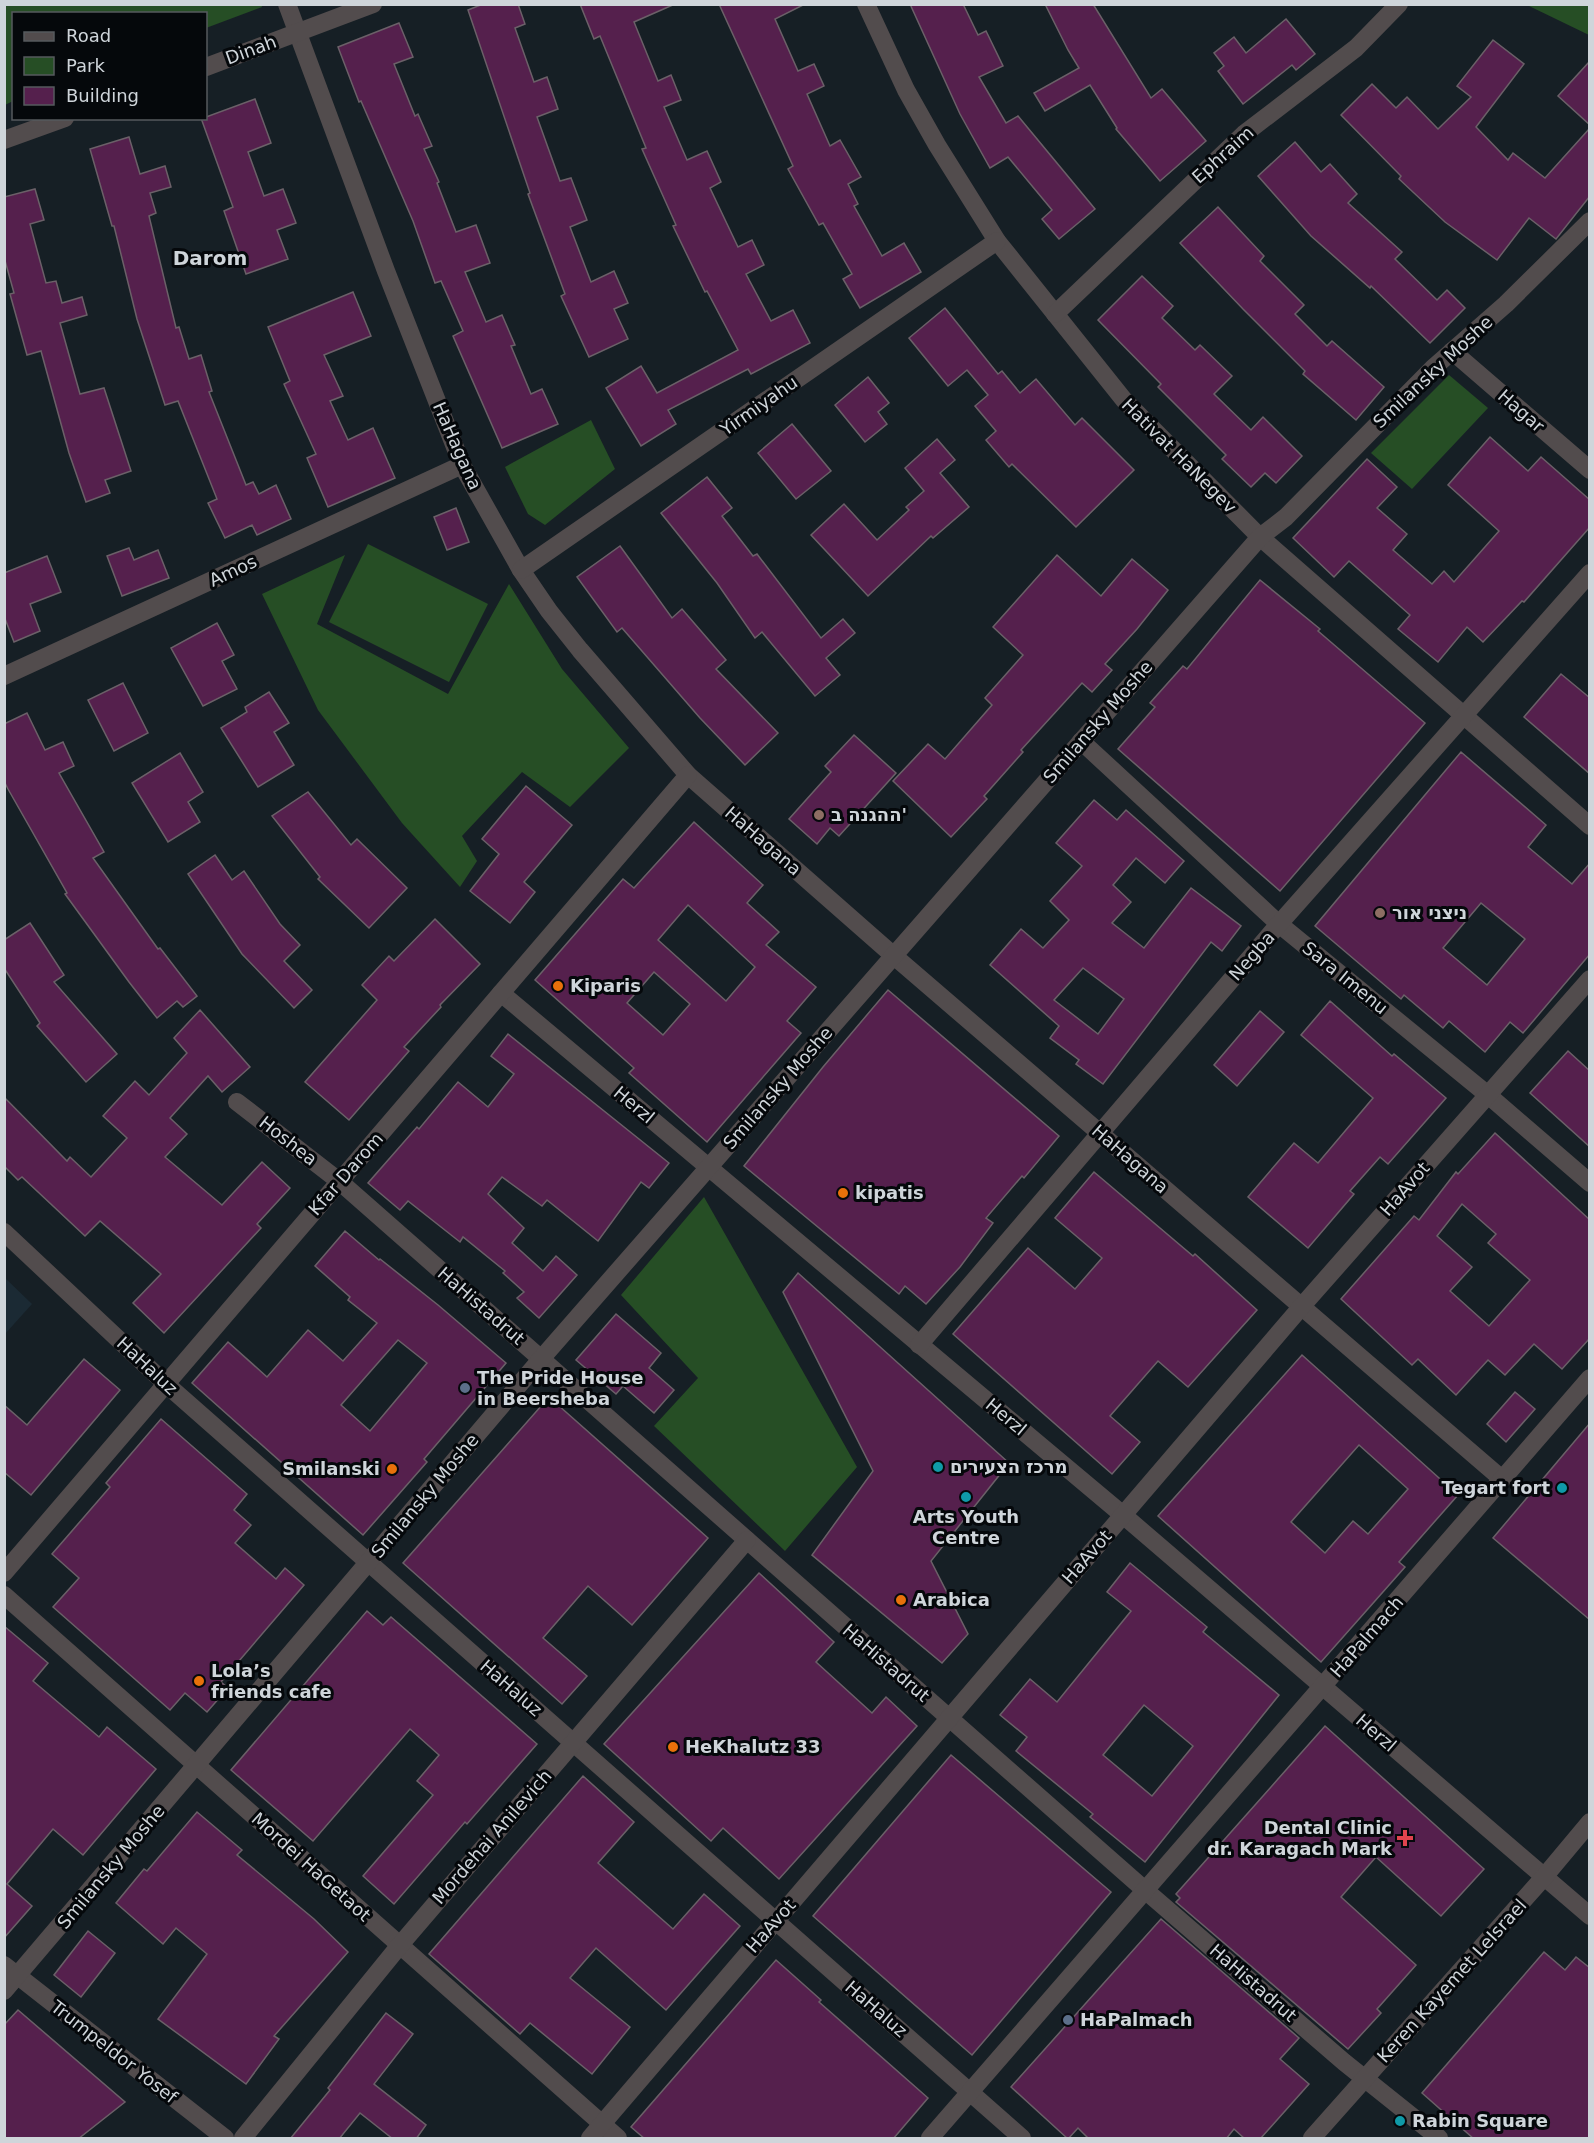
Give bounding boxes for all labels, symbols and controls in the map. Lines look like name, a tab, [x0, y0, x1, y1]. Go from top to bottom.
legend	[12, 12, 207, 120]
text: Road	[66, 25, 111, 46]
street label: Dinah	[222, 31, 279, 68]
text: Park	[66, 55, 105, 76]
text: Building	[66, 85, 139, 106]
street label: Ephraim	[1188, 122, 1258, 188]
district label: Darom	[173, 246, 247, 270]
street label: Smilansky Moshe	[1369, 311, 1497, 432]
street label: Yirmiyahu	[715, 371, 801, 440]
street label: Hagar	[1494, 385, 1549, 437]
street label: Hativat HaNegev	[1118, 394, 1241, 518]
street label: HaHagana	[429, 399, 486, 493]
street label: Amos	[206, 550, 260, 591]
street label: Smilansky Moshe	[1039, 656, 1157, 787]
street label: HaHagana	[721, 802, 806, 879]
place label: ההגנה ב'	[831, 804, 907, 825]
marker: ההגנה ב'	[812, 808, 826, 822]
place label: ניצני אור	[1392, 902, 1467, 923]
marker: ניצני אור	[1373, 906, 1387, 920]
street label: Negba	[1225, 927, 1279, 985]
street label: Sara Imenu	[1299, 937, 1392, 1018]
place label: Kiparis	[570, 975, 641, 996]
marker: Kiparis	[551, 979, 565, 993]
street label: Smilansky Moshe	[719, 1022, 837, 1153]
street label: Herzl	[610, 1082, 659, 1128]
street label: Hoshea	[255, 1112, 321, 1170]
street label: HaHagana	[1088, 1120, 1173, 1197]
street label: Kfar Darom	[304, 1128, 387, 1219]
street label: HaAvot	[1376, 1157, 1434, 1220]
place label: kipatis	[855, 1182, 924, 1203]
marker: kipatis	[836, 1186, 850, 1200]
street label: HaHistadrut	[434, 1262, 529, 1349]
street label: HaHaluz	[113, 1332, 182, 1399]
place label: The Pride House in Beersheba	[477, 1367, 643, 1409]
marker: The Pride House in Beersheba	[458, 1381, 472, 1395]
street label: Herzl	[982, 1394, 1031, 1440]
street label: Smilansky Moshe	[367, 1429, 483, 1562]
place label: מרכז הצעירים	[950, 1456, 1068, 1477]
place label: Smilanski	[282, 1458, 380, 1479]
marker: מרכז הצעירים	[931, 1460, 945, 1474]
marker: Smilanski	[385, 1462, 399, 1476]
place label: Tegart fort	[1441, 1477, 1550, 1498]
marker: Tegart fort	[1555, 1481, 1569, 1495]
marker: Arts Youth Centre	[959, 1490, 973, 1504]
place label: Arts Youth Centre	[913, 1506, 1019, 1548]
street label: HaAvot	[1058, 1525, 1116, 1588]
place label: Arabica	[913, 1589, 990, 1610]
street label: HaPalmach	[1326, 1592, 1408, 1681]
marker: Arabica	[894, 1593, 908, 1607]
street label: HaHistadrut	[839, 1619, 934, 1706]
street label: HaHaluz	[476, 1655, 547, 1720]
place label: Lola’s friends cafe	[211, 1660, 332, 1702]
marker: Lola’s friends cafe	[192, 1674, 206, 1688]
street label: Herzl	[1352, 1709, 1401, 1756]
place label: HeKhalutz 33	[685, 1736, 821, 1757]
marker: HeKhalutz 33	[666, 1740, 680, 1754]
street label: Mordehai Anilevich	[428, 1765, 556, 1908]
street label: Smilansky Moshe	[53, 1800, 169, 1933]
street label: Mordei HaGetaot	[248, 1808, 375, 1925]
place label: Dental Clinic dr. Karagach Mark	[1207, 1817, 1393, 1859]
marker: Dental Clinic dr. Karagach Mark	[1396, 1829, 1414, 1847]
street label: HaAvot	[742, 1894, 800, 1957]
street label: Keren Kayemet LeIsrael	[1373, 1895, 1531, 2067]
street label: HaHistadrut	[1206, 1939, 1301, 2026]
street label: HaHaluz	[841, 1976, 912, 2041]
street label: Trumpeldor Yosef	[46, 1995, 182, 2108]
place label: HaPalmach	[1080, 2009, 1193, 2030]
marker: HaPalmach	[1061, 2013, 1075, 2027]
place label: Rabin Square	[1412, 2110, 1548, 2131]
marker: Rabin Square	[1393, 2114, 1407, 2128]

